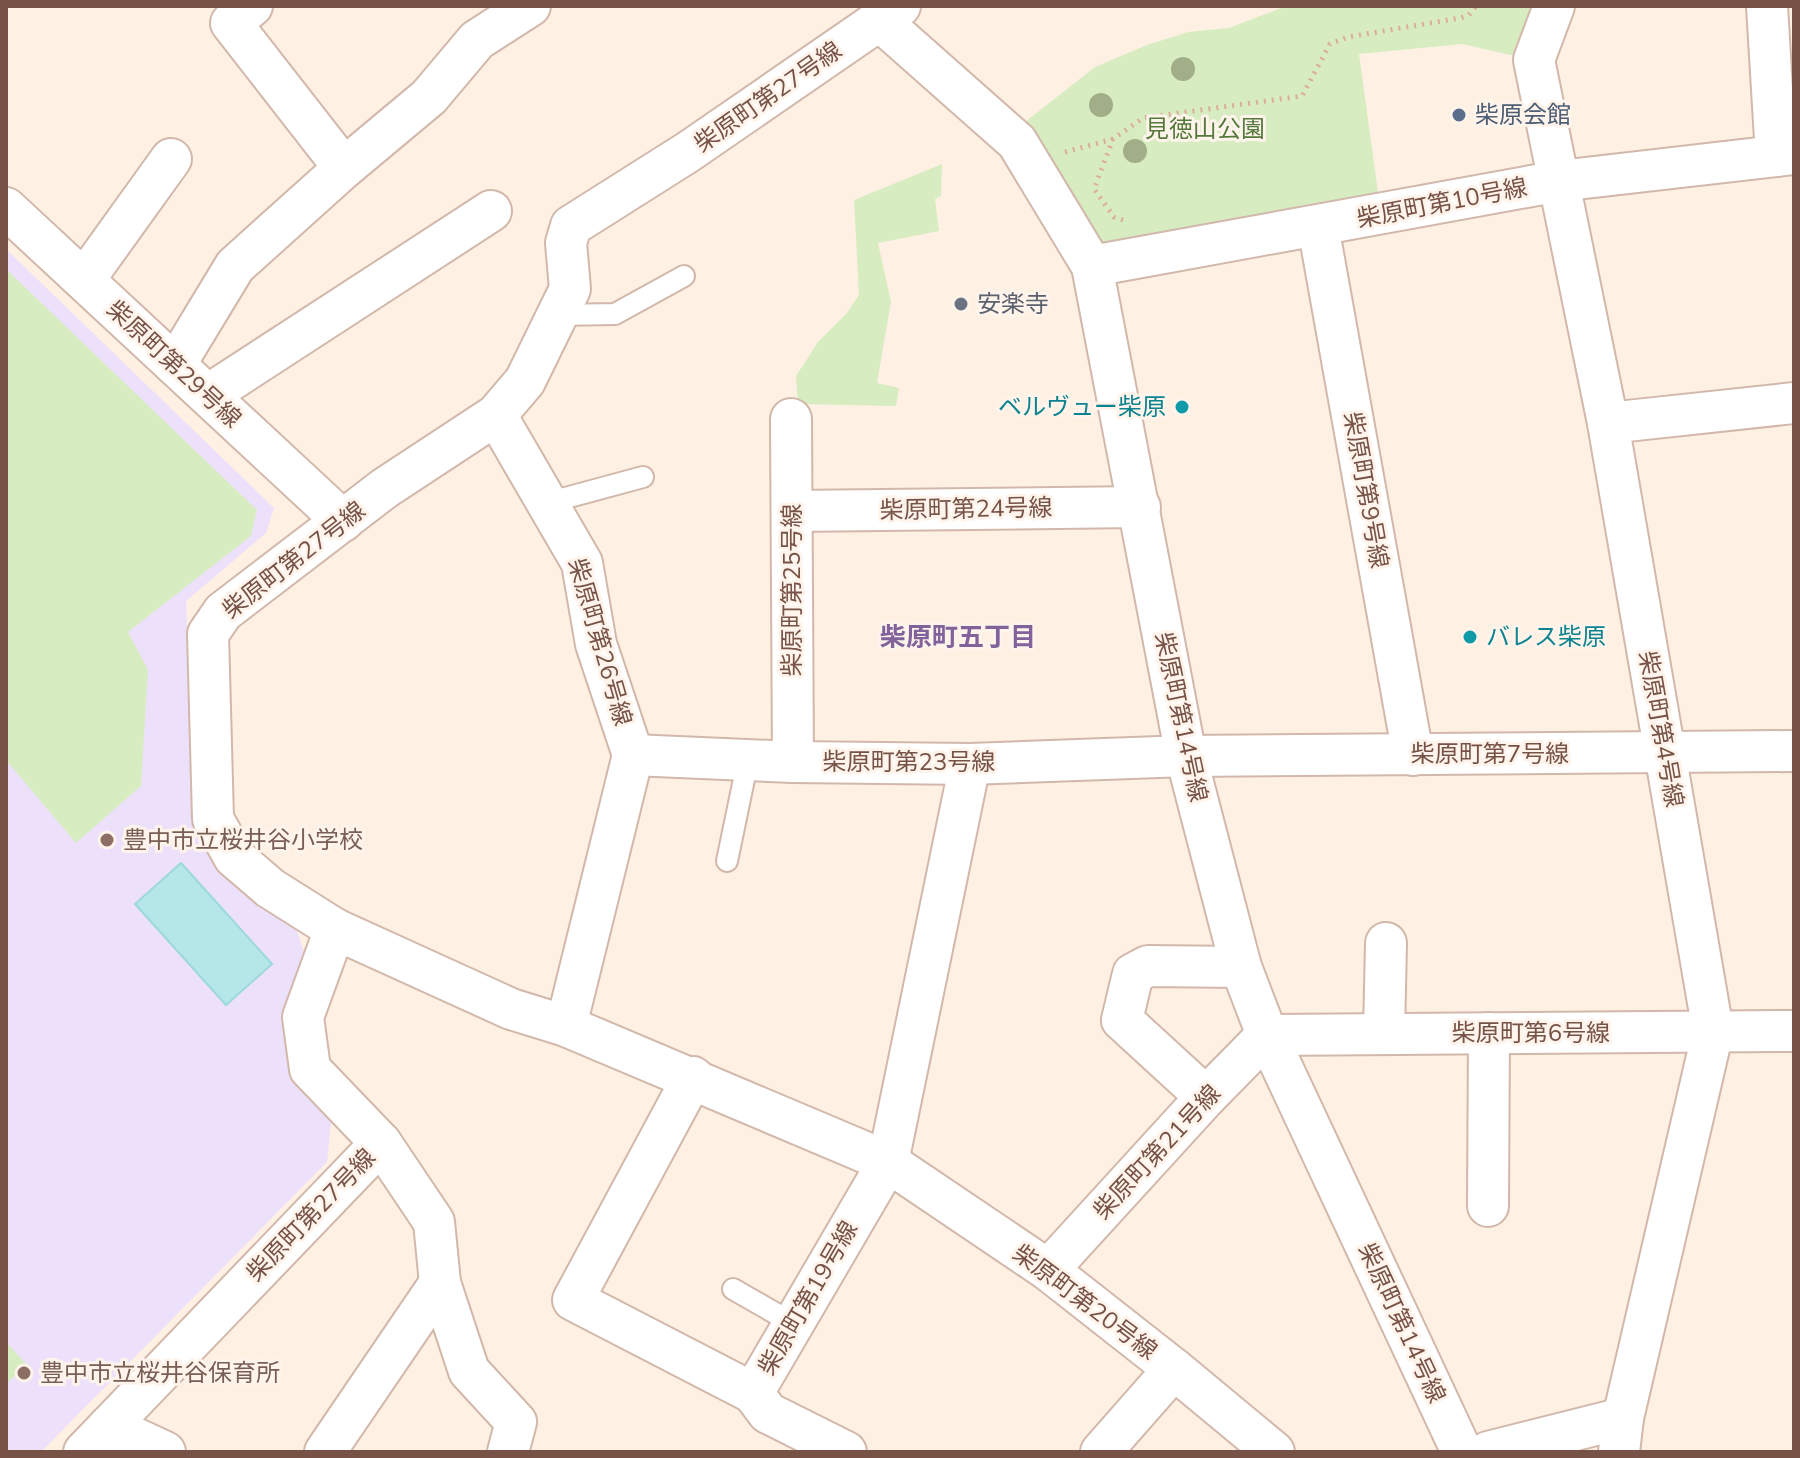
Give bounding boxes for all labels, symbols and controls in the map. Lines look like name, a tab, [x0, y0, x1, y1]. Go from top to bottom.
street label: 柴原町第27号線	[688, 34, 848, 160]
place label: 柴原会館	[1475, 99, 1571, 131]
marker: 柴原会館	[1450, 106, 1468, 124]
park label: 見徳山公園	[1145, 113, 1265, 145]
street label: 柴原町第10号線	[1354, 171, 1530, 235]
place label: 安楽寺	[977, 288, 1049, 320]
street label: 柴原町第29号線	[100, 293, 248, 435]
marker: 安楽寺	[952, 295, 970, 313]
place label: ベルヴュー柴原	[998, 391, 1166, 423]
marker: ベルヴュー柴原	[1173, 398, 1191, 416]
street label: 柴原町第9号線	[1336, 409, 1396, 571]
street label: 柴原町第24号線	[879, 491, 1053, 527]
street label: 柴原町第27号線	[216, 494, 372, 626]
street label: 柴原町第25号線	[776, 504, 808, 676]
street label: 柴原町第26号線	[561, 555, 639, 729]
district label: 柴原町五丁目	[880, 620, 1036, 655]
place label: バレス柴原	[1486, 621, 1606, 653]
marker: バレス柴原	[1461, 628, 1479, 646]
street label: 柴原町第14号線	[1147, 629, 1215, 805]
street label: 柴原町第4号線	[1631, 648, 1691, 810]
street label: 柴原町第7号線	[1411, 738, 1569, 770]
street label: 柴原町第23号線	[823, 746, 995, 778]
place label: 豊中市立桜井谷小学校	[123, 824, 363, 856]
marker: 豊中市立桜井谷小学校	[98, 831, 116, 849]
street label: 柴原町第6号線	[1452, 1017, 1610, 1049]
street label: 柴原町第21号線	[1086, 1078, 1228, 1226]
street label: 柴原町第27号線	[239, 1142, 383, 1288]
street label: 柴原町第19号線	[751, 1215, 865, 1381]
street label: 柴原町第20号線	[1006, 1237, 1164, 1367]
street label: 柴原町第14号線	[1351, 1238, 1453, 1408]
place label: 豊中市立桜井谷保育所	[40, 1357, 280, 1389]
marker: 豊中市立桜井谷保育所	[15, 1364, 33, 1382]

